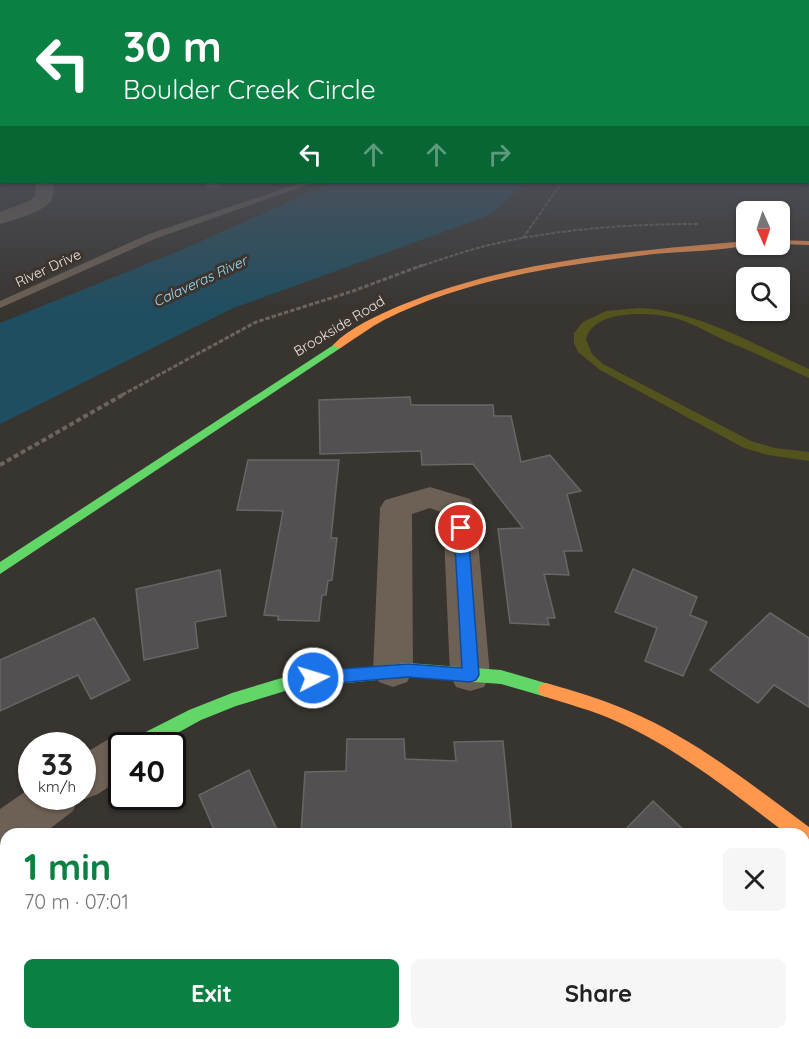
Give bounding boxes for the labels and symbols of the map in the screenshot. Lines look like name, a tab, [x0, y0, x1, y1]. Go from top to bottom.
north arrow	[736, 201, 790, 255]
street label: River Drive	[12, 245, 84, 291]
water label: Calaveras River	[150, 251, 251, 311]
street label: Brookside Road	[290, 292, 388, 360]
pin	[435, 502, 486, 553]
position arrow	[281, 646, 345, 710]
speed limit sign: 40	[108, 732, 186, 810]

